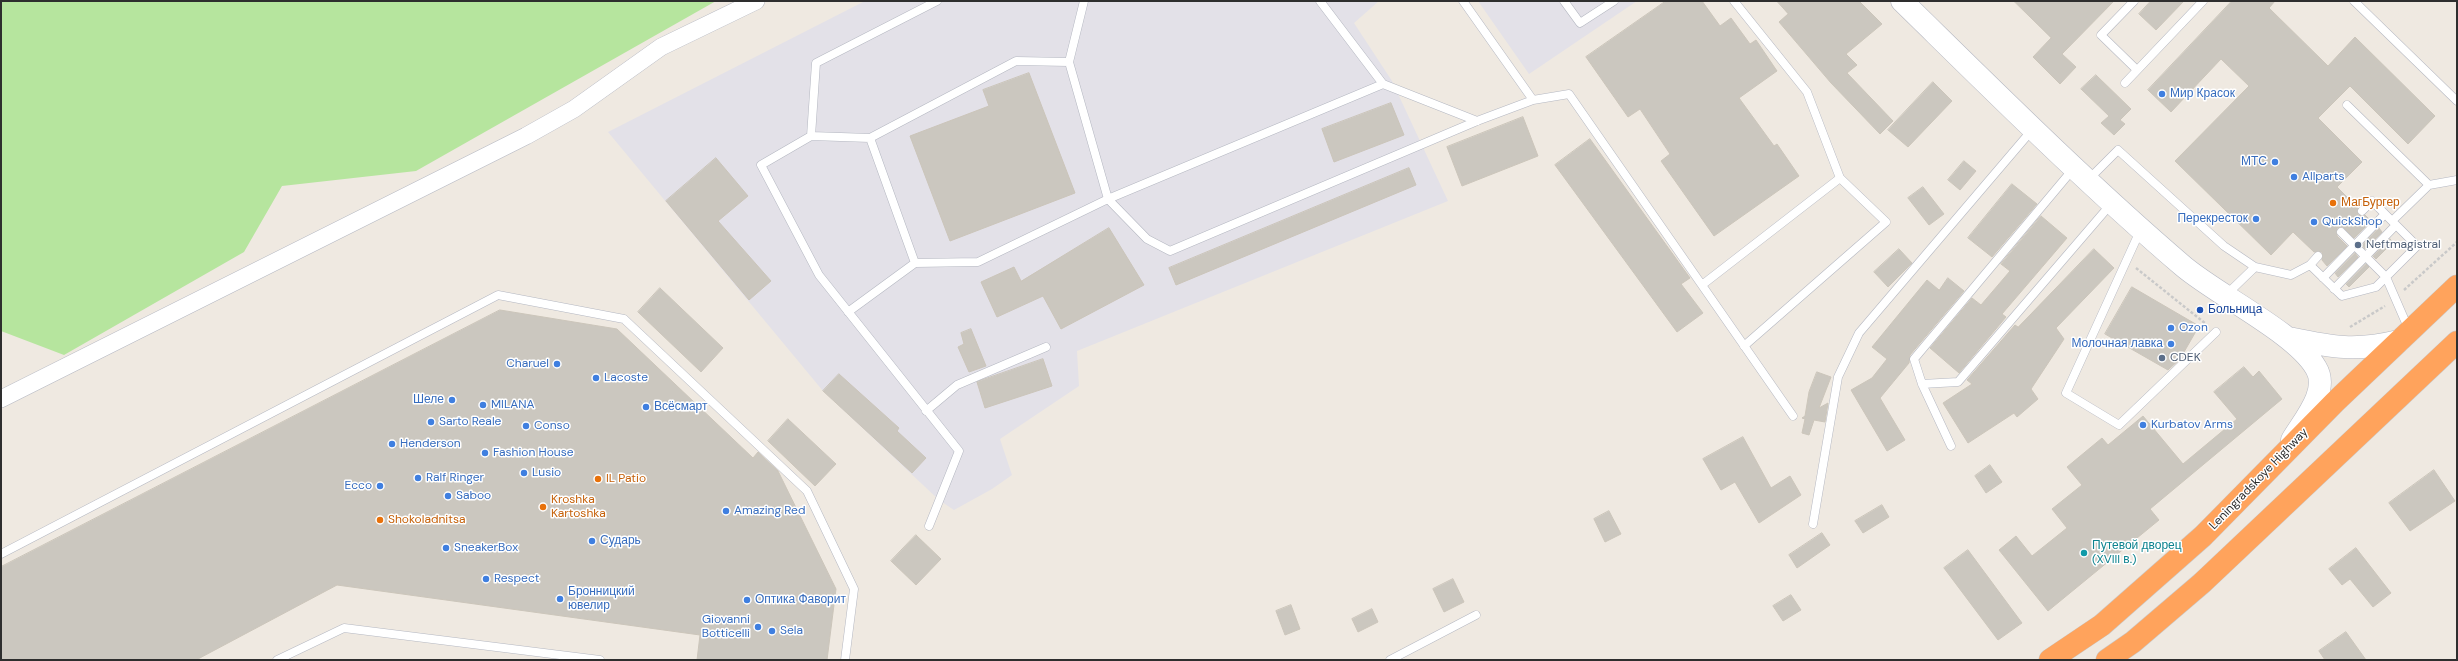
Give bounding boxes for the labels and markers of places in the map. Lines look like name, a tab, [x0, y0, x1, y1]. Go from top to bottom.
place label: Мир Красок	[2170, 87, 2235, 101]
marker: Мир Красок	[2157, 89, 2167, 99]
place label: МТС	[2241, 155, 2267, 169]
marker: МТС	[2270, 157, 2280, 167]
place label: Allparts	[2302, 170, 2345, 184]
marker: Allparts	[2289, 172, 2299, 182]
place label: МагБургер	[2341, 196, 2400, 210]
marker: МагБургер	[2328, 198, 2338, 208]
place label: Перекресток	[2177, 212, 2248, 226]
marker: Перекресток	[2251, 214, 2261, 224]
place label: QuickShop	[2322, 215, 2382, 229]
marker: QuickShop	[2309, 217, 2319, 227]
place label: Neftmagistral	[2366, 238, 2441, 252]
marker: Neftmagistral	[2353, 240, 2363, 250]
place label: Больница	[2208, 303, 2262, 317]
marker: Больница	[2195, 305, 2205, 315]
place label: Ozon	[2179, 321, 2208, 335]
marker: Ozon	[2166, 323, 2176, 333]
place label: Молочная лавка	[2071, 337, 2163, 351]
marker: Молочная лавка	[2166, 339, 2176, 349]
place label: CDEK	[2170, 351, 2201, 365]
marker: CDEK	[2157, 353, 2167, 363]
place label: Charuel	[506, 357, 549, 371]
marker: Charuel	[552, 359, 562, 369]
place label: Lacoste	[604, 371, 648, 385]
marker: Lacoste	[591, 373, 601, 383]
place label: Шеле	[413, 393, 444, 407]
marker: Шеле	[447, 395, 457, 405]
place label: MILANA	[491, 398, 534, 412]
marker: MILANA	[478, 400, 488, 410]
place label: Всёсмарт	[654, 400, 708, 414]
marker: Всёсмарт	[641, 402, 651, 412]
place label: Sarto Reale	[439, 415, 501, 429]
marker: Sarto Reale	[426, 417, 436, 427]
place label: Kurbatov Arms	[2151, 418, 2233, 432]
place label: Conso	[534, 419, 570, 433]
marker: Kurbatov Arms	[2138, 420, 2148, 430]
marker: Conso	[521, 421, 531, 431]
place label: Henderson	[400, 437, 461, 451]
marker: Henderson	[387, 439, 397, 449]
place label: Fashion House	[493, 446, 574, 460]
marker: Fashion House	[480, 448, 490, 458]
place label: Lusio	[532, 466, 561, 480]
marker: Lusio	[519, 468, 529, 478]
place label: Ralf Ringer	[426, 471, 484, 485]
place label: IL Patio	[606, 472, 646, 486]
marker: Ralf Ringer	[413, 473, 423, 483]
marker: IL Patio	[593, 474, 603, 484]
place label: Ecco	[344, 479, 372, 493]
marker: Ecco	[375, 481, 385, 491]
place label: Saboo	[456, 489, 491, 503]
marker: Saboo	[443, 491, 453, 501]
place label: Kroshka Kartoshka	[551, 493, 606, 521]
marker: Kroshka Kartoshka	[538, 502, 548, 512]
place label: Amazing Red	[734, 504, 805, 518]
marker: Amazing Red	[721, 506, 731, 516]
place label: Shokoladnitsa	[388, 513, 465, 527]
marker: Shokoladnitsa	[375, 515, 385, 525]
place label: Сударь	[600, 534, 641, 548]
marker: Сударь	[587, 536, 597, 546]
place label: Путевой дворец (XVIII в.)	[2092, 539, 2182, 567]
place label: SneakerBox	[454, 541, 518, 555]
marker: SneakerBox	[441, 543, 451, 553]
marker: Путевой дворец (XVIII в.)	[2079, 548, 2089, 558]
place label: Respect	[494, 572, 539, 586]
marker: Respect	[481, 574, 491, 584]
place label: Бронницкий ювелир	[568, 585, 635, 613]
place label: Оптика Фаворит	[755, 593, 846, 607]
marker: Бронницкий ювелир	[555, 594, 565, 604]
marker: Оптика Фаворит	[742, 595, 752, 605]
place label: Giovanni Botticelli	[702, 613, 750, 641]
marker: Giovanni Botticelli	[753, 622, 763, 632]
place label: Sela	[780, 624, 803, 638]
marker: Sela	[767, 626, 777, 636]

